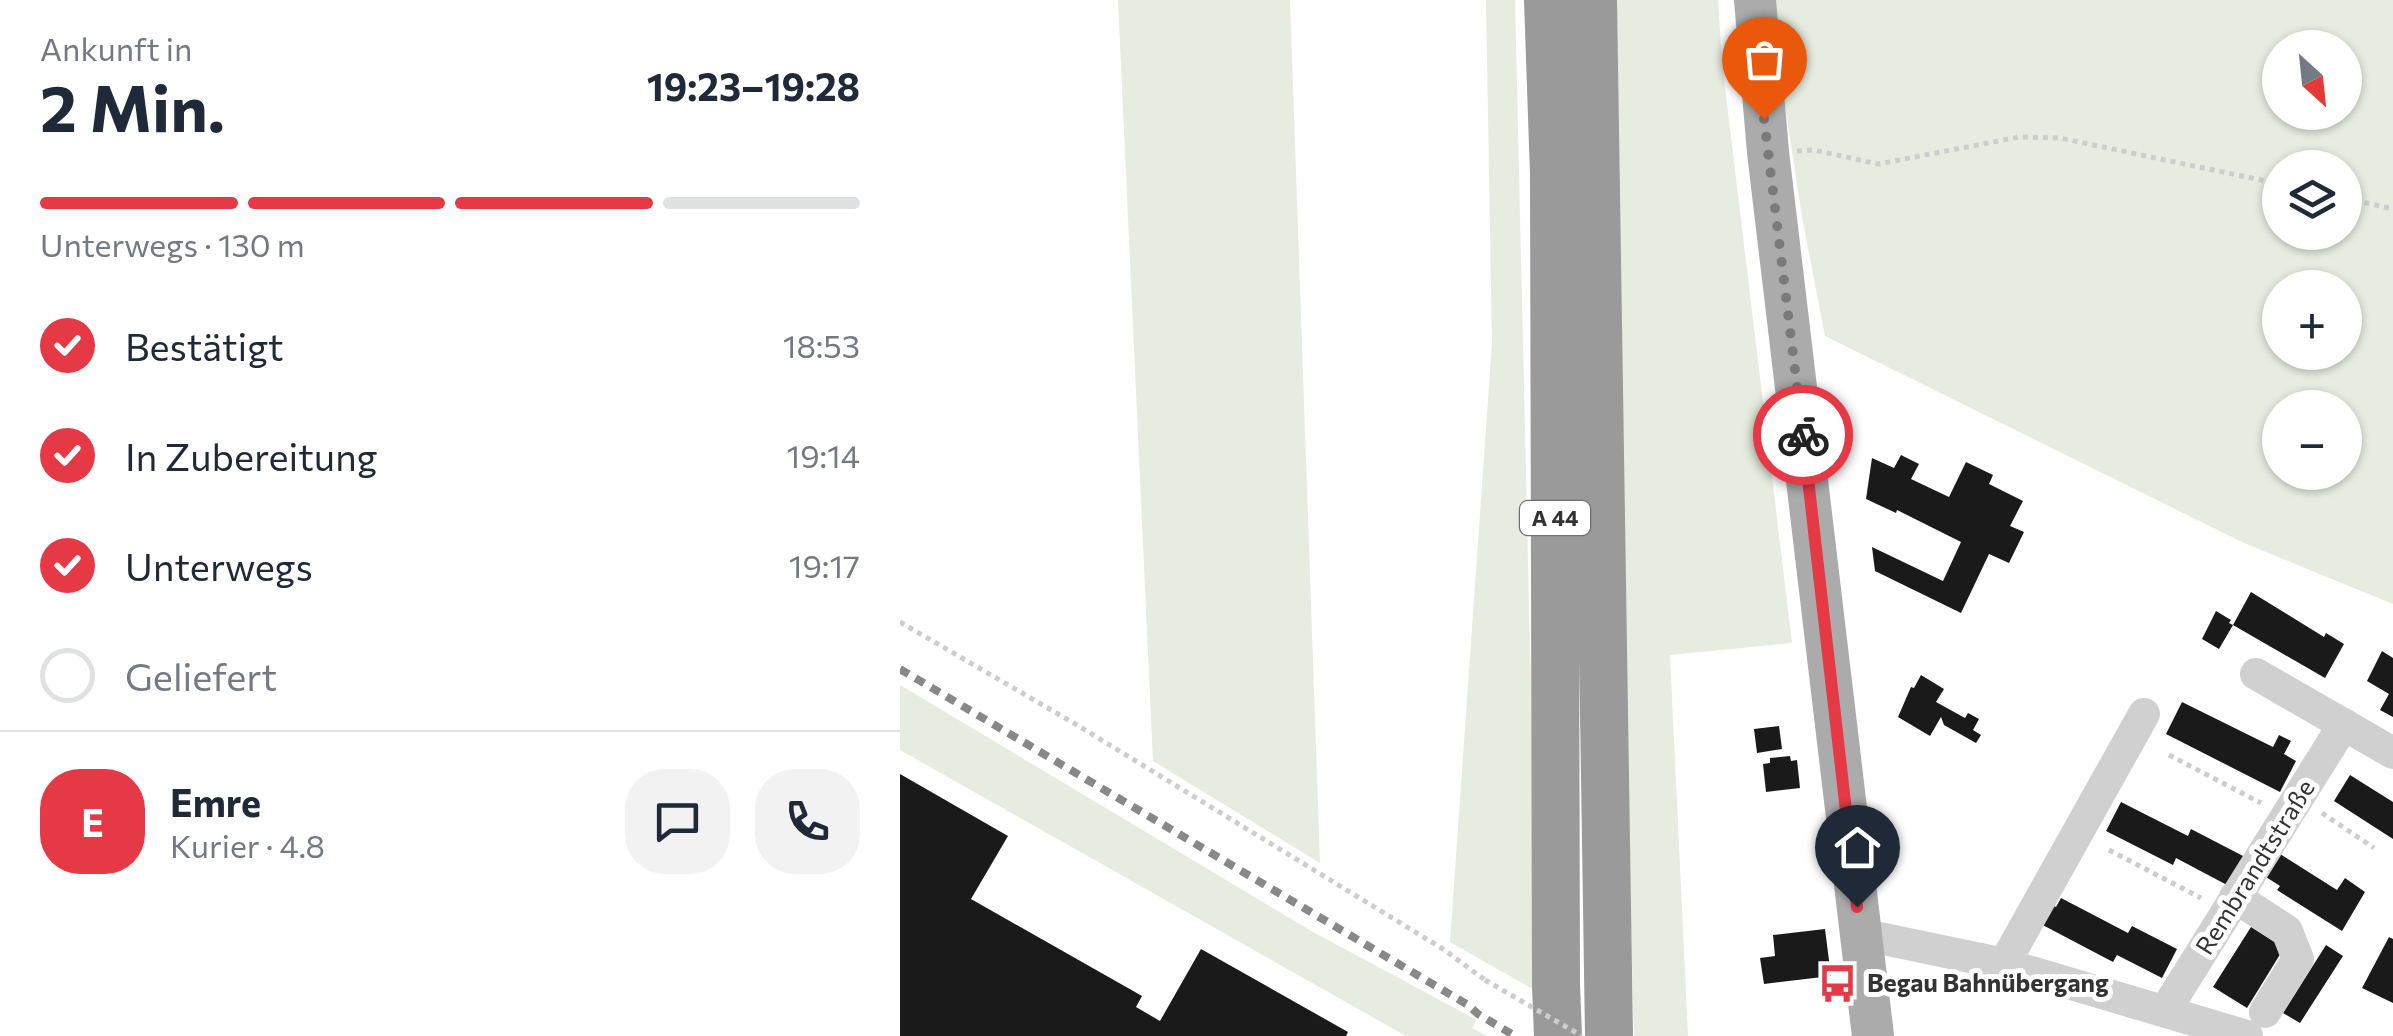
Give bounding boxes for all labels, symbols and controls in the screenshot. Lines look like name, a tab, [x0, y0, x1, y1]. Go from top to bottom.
pin	[1722, 17, 1807, 120]
text: Ankunft in	[40, 28, 192, 68]
north arrow	[2262, 30, 2362, 130]
map controls	[2262, 30, 2362, 490]
icon: bag	[1737, 32, 1792, 87]
text: 19:23–19:28	[647, 62, 860, 109]
text: 2 Min.	[40, 66, 225, 145]
button: layers	[2262, 150, 2362, 250]
text: Unterwegs · 130 m	[40, 224, 305, 264]
button: +	[2262, 270, 2362, 370]
icon: check	[40, 318, 95, 373]
text: Bestätigt	[125, 322, 284, 369]
text: 18:53	[783, 325, 860, 365]
courier	[1753, 385, 1853, 485]
button: −	[2262, 390, 2362, 490]
icon: bike	[1776, 408, 1831, 463]
icon: check	[40, 428, 95, 483]
text: In Zubereitung	[125, 432, 377, 479]
text: 19:14	[786, 435, 860, 475]
road number: A 44	[1520, 501, 1590, 535]
icon: check	[40, 538, 95, 593]
text: Unterwegs	[125, 542, 313, 589]
text: 19:17	[789, 545, 860, 585]
text: Geliefert	[125, 652, 277, 699]
button: chat	[625, 769, 730, 874]
button: phone	[755, 769, 860, 874]
street label: Rembrandtstraße	[2188, 774, 2320, 959]
text: Emre	[170, 778, 261, 825]
text: E	[81, 798, 104, 845]
pin	[1815, 805, 1900, 908]
icon: home	[1830, 820, 1885, 875]
text: Kurier · 4.8	[170, 825, 325, 865]
bus stop icon: Begau Bahnübergang	[1816, 962, 1858, 1004]
place label: Begau Bahnübergang	[1867, 967, 2109, 997]

